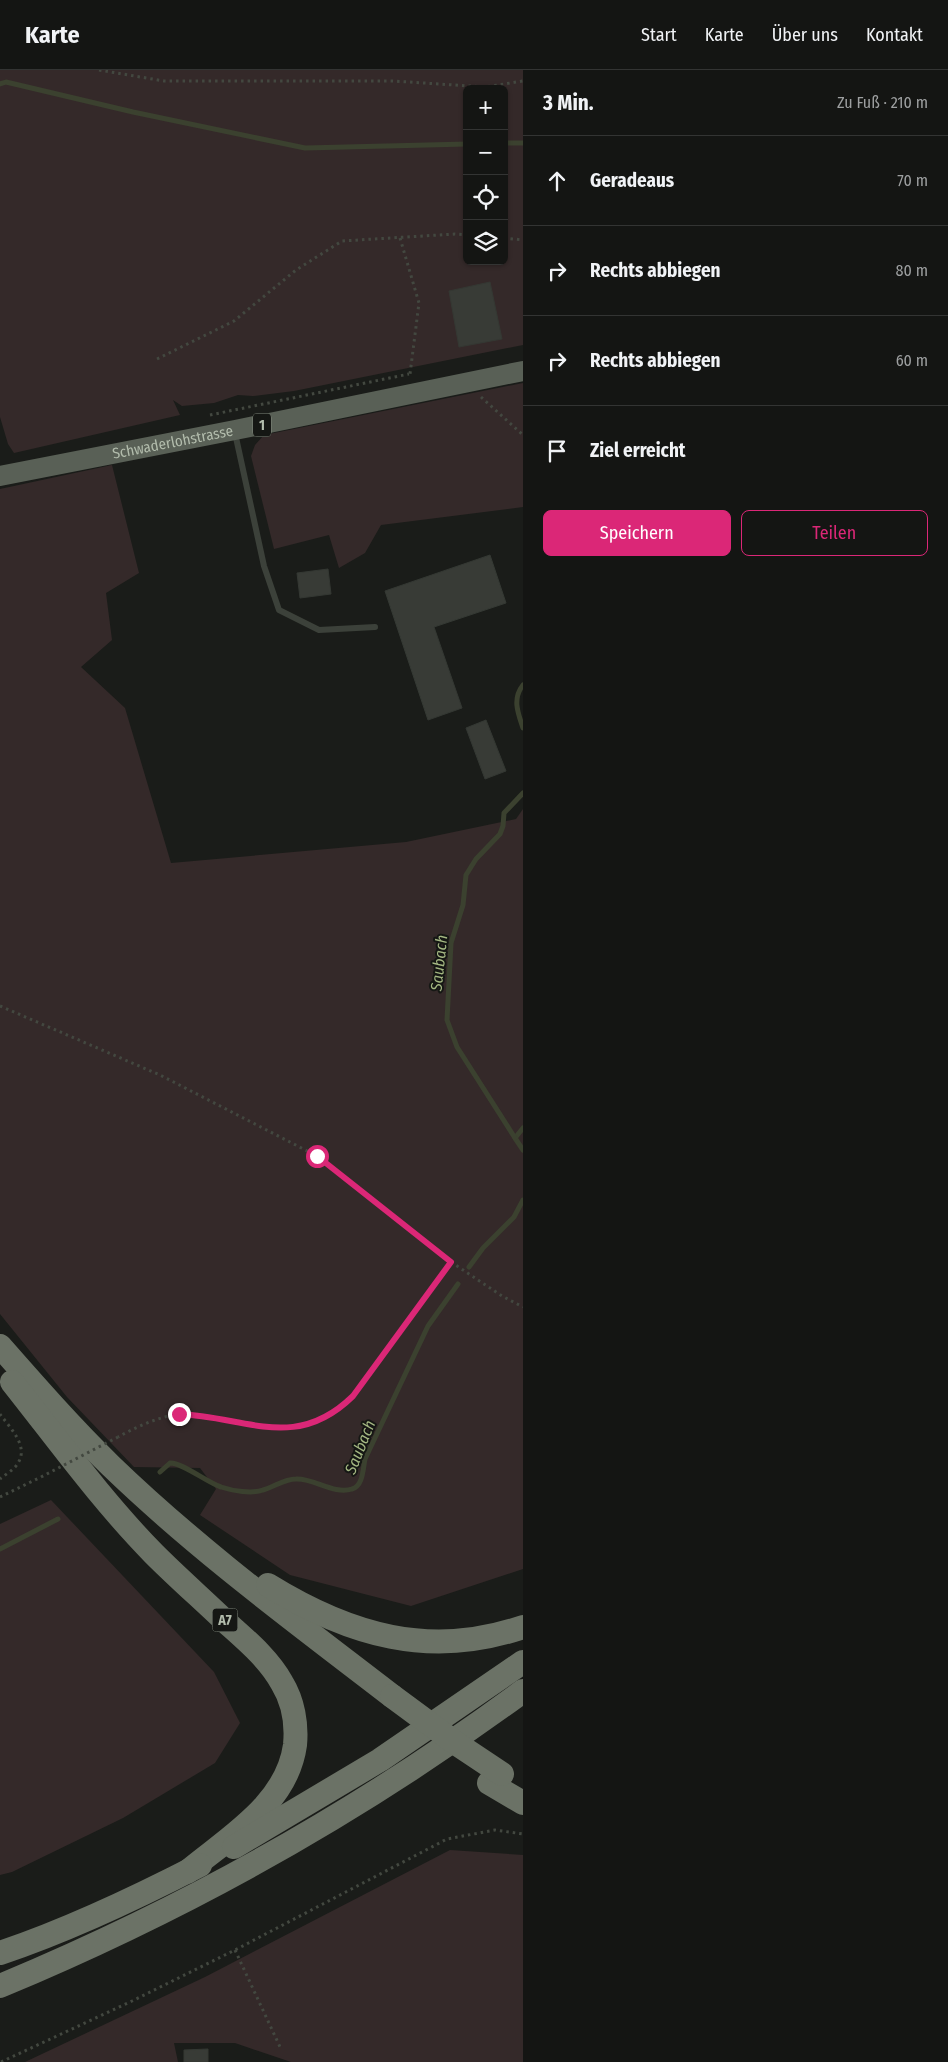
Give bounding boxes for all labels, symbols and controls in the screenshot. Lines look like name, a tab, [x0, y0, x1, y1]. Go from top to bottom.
text: Karte	[25, 21, 80, 49]
text: Start	[641, 24, 677, 46]
text: Karte	[705, 24, 744, 46]
text: Über uns	[772, 24, 838, 46]
text: Kontakt	[866, 24, 923, 46]
map controls	[463, 85, 508, 265]
button: +	[463, 85, 508, 130]
text: 3 Min.	[543, 90, 594, 116]
text: Zu Fuß · 210 m	[837, 93, 928, 112]
button: −	[463, 130, 508, 175]
icon: ahead	[543, 167, 571, 195]
text: Geradeaus	[590, 169, 674, 192]
text: 70 m	[897, 171, 928, 190]
button: locate	[463, 175, 508, 220]
button: layers	[463, 220, 508, 265]
icon: right	[543, 257, 571, 285]
text: Rechts abbiegen	[590, 259, 720, 282]
text: 80 m	[896, 261, 928, 280]
icon: right	[543, 347, 571, 375]
text: Rechts abbiegen	[590, 349, 720, 372]
text: 60 m	[896, 351, 928, 370]
road number: 1	[253, 414, 271, 436]
street label: Schwaderlohstrasse	[111, 422, 235, 463]
icon: arrive	[543, 437, 571, 465]
text: Ziel erreicht	[590, 439, 686, 462]
button: Speichern	[543, 510, 731, 556]
button: Teilen	[741, 510, 928, 556]
water label: Saubach	[427, 934, 451, 993]
route start	[306, 1145, 329, 1168]
route end	[168, 1403, 191, 1426]
water label: Saubach	[340, 1417, 379, 1478]
road number: A7	[212, 1608, 238, 1632]

